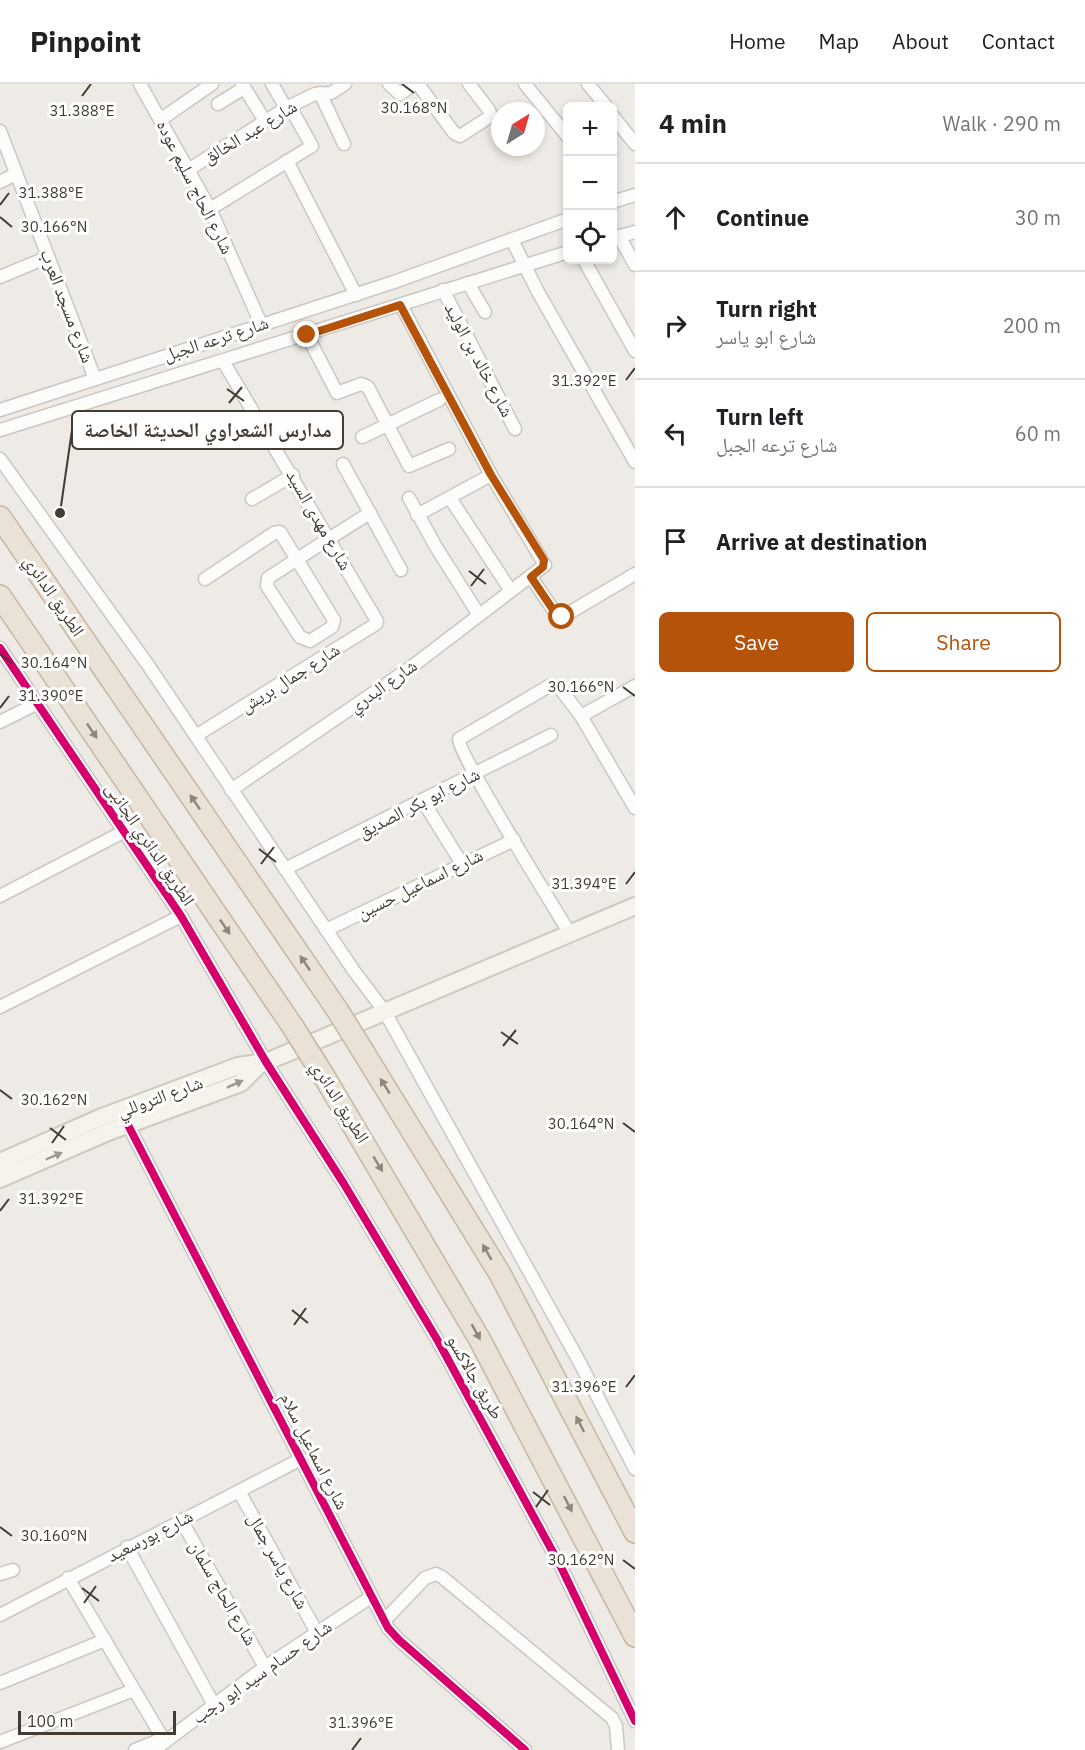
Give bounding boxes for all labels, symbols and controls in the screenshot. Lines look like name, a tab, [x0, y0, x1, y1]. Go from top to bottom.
text: Pinpoint	[30, 23, 141, 60]
text: Home	[729, 27, 786, 55]
text: Map	[819, 27, 859, 55]
text: About	[892, 27, 949, 55]
text: Contact	[982, 27, 1055, 55]
street label: شارع عبد الخالق	[199, 95, 301, 169]
text: 30.168°N	[381, 98, 447, 117]
text: 31.388°E	[50, 101, 114, 120]
north arrow	[491, 102, 545, 156]
map controls	[563, 102, 617, 264]
button: +	[563, 102, 617, 156]
text: 4 min	[659, 106, 727, 140]
text: Walk · 290 m	[943, 110, 1061, 137]
street label: شارع الحاج سليم عوده	[151, 116, 239, 258]
button: −	[563, 156, 617, 210]
text: 31.388°E	[19, 183, 83, 202]
icon: ahead	[659, 201, 692, 234]
text: Continue	[716, 203, 809, 232]
text: 30 m	[1015, 204, 1061, 231]
button: locate	[563, 210, 617, 264]
text: 30.166°N	[21, 217, 87, 236]
street label: شارع مسجد العرب	[35, 246, 100, 366]
text: Turn right	[716, 294, 817, 323]
street label: شارع خالد بن الوليد	[440, 299, 519, 421]
icon: right	[659, 309, 692, 342]
street label: شارع ترعه الجبل	[160, 311, 271, 366]
text: 200 m	[1003, 312, 1061, 339]
route end	[293, 321, 319, 347]
text: شارع ابو ياسر	[716, 323, 816, 350]
text: 31.392°E	[552, 371, 616, 390]
text: Turn left	[716, 402, 804, 431]
callout: مدارس الشعراوي الحديثة الخاصة	[72, 411, 343, 449]
text: مدارس الشعراوي الحديثة الخاصة	[84, 416, 332, 446]
icon: left	[659, 417, 692, 450]
text: 60 m	[1015, 420, 1061, 447]
text: شارع ترعه الجبل	[716, 431, 838, 458]
street label: شارع مهدى السيد	[281, 465, 358, 574]
icon: arrive	[659, 525, 692, 558]
text: Arrive at destination	[716, 527, 927, 556]
street label: الطريق الدائري	[16, 551, 90, 643]
route start	[548, 603, 574, 629]
button: Save	[659, 612, 854, 672]
button: Share	[866, 612, 1061, 672]
street label: شارع جمال بريش	[235, 638, 344, 717]
text: 30.164°N	[21, 653, 87, 672]
street label: شارع البدري	[344, 654, 423, 720]
text: 30.166°N	[548, 677, 614, 696]
text: 31.390°E	[19, 686, 83, 705]
one-way arrow	[86, 723, 97, 739]
street label: شارع ابو بكر الصديق	[354, 762, 483, 843]
street label: الطريق الدائري الجانبى	[98, 777, 200, 912]
one-way arrow	[190, 794, 201, 810]
street label: شارع اسماعيل حسين	[353, 843, 487, 924]
text: 31.394°E	[552, 874, 616, 893]
one-way arrow	[219, 918, 231, 934]
one-way arrow	[300, 955, 311, 971]
street label: الطريق الدائري	[303, 1056, 375, 1149]
street label: شارع التروللي	[114, 1070, 207, 1126]
one-way arrow	[379, 1078, 390, 1094]
one-way arrow	[227, 1080, 244, 1089]
text: 30.162°N	[21, 1090, 87, 1109]
text: 30.164°N	[548, 1114, 614, 1133]
one-way arrow	[45, 1151, 62, 1160]
one-way arrow	[372, 1156, 383, 1172]
text: 31.392°E	[19, 1189, 83, 1208]
one-way arrow	[482, 1243, 492, 1260]
one-way arrow	[471, 1324, 481, 1341]
street label: طريق جالاكسو	[442, 1330, 509, 1423]
text: 31.396°E	[552, 1377, 616, 1396]
street label: شارع اسماعيل سلام	[274, 1388, 354, 1514]
one-way arrow	[575, 1415, 585, 1432]
one-way arrow	[563, 1496, 572, 1513]
street label: شارع بورسعيد	[103, 1504, 196, 1567]
street label: شارع ياسر جمال	[243, 1509, 314, 1613]
text: 30.160°N	[21, 1526, 87, 1545]
street label: شارع الحاج سلمان	[183, 1536, 263, 1650]
text: 30.162°N	[548, 1550, 614, 1569]
street label: شارع حسام سيد ابو رجب	[187, 1615, 337, 1729]
scale bar	[18, 1708, 176, 1736]
text: 100 m	[27, 1711, 74, 1731]
text: 31.396°E	[329, 1713, 393, 1732]

